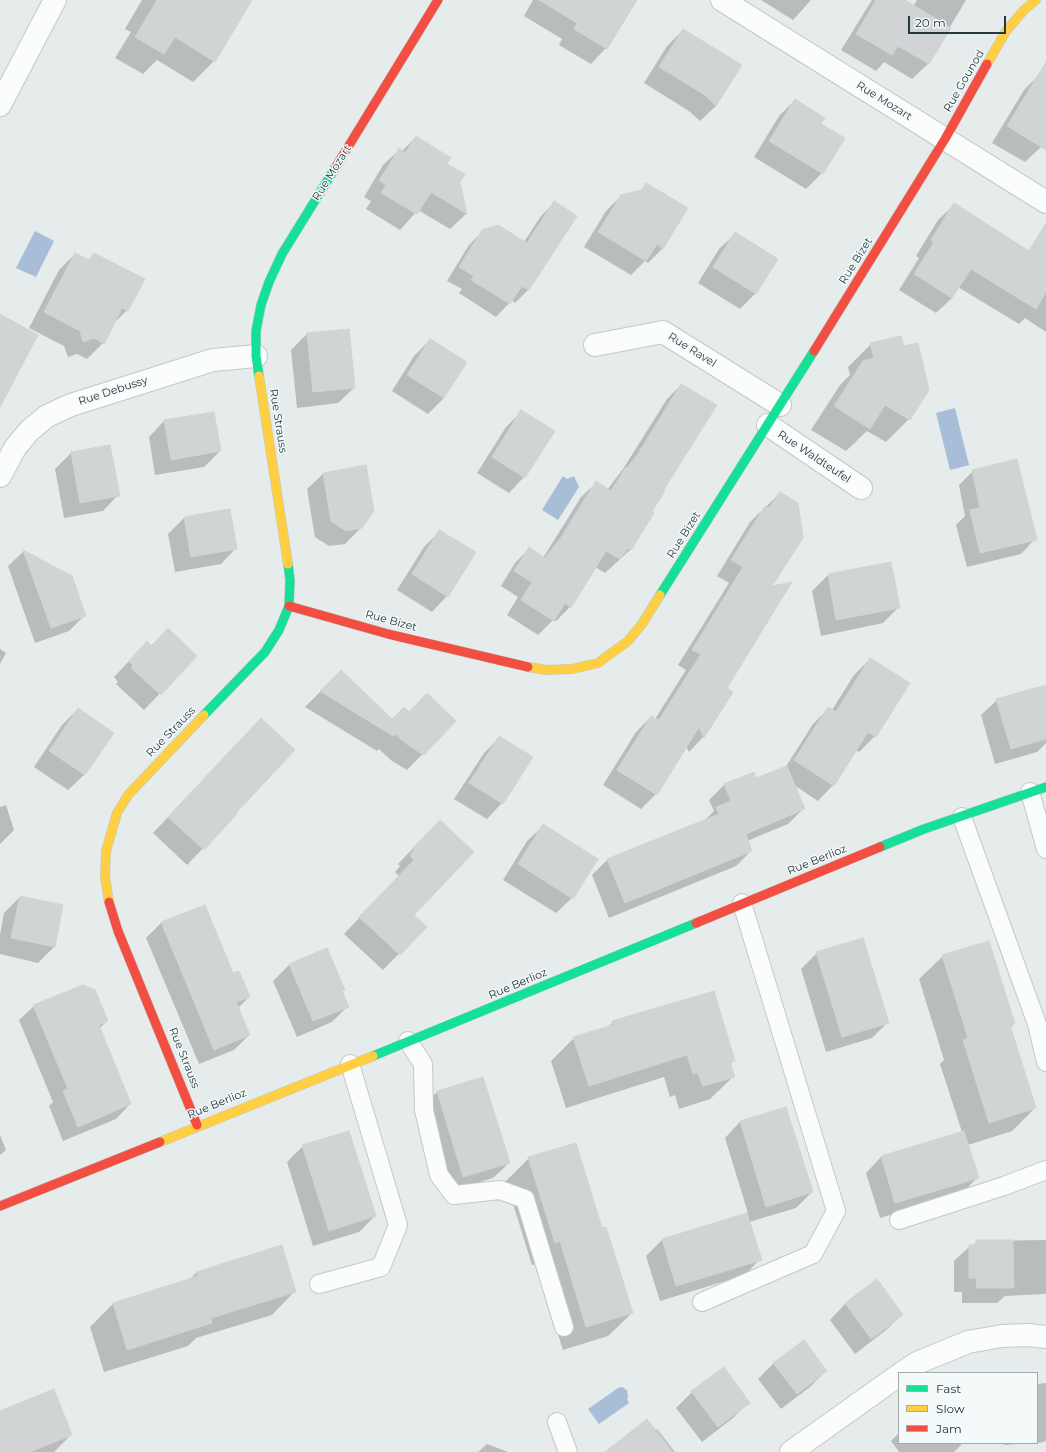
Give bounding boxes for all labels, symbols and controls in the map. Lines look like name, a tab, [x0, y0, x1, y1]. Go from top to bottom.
scale bar	[910, 8, 1008, 34]
text: 20 m	[915, 15, 946, 30]
street label: Rue Gounod	[941, 48, 987, 114]
street label: Rue Mozart	[854, 79, 914, 123]
street label: Rue Mozart	[310, 143, 354, 203]
street label: Rue Bizet	[836, 235, 876, 287]
street label: Rue Ravel	[665, 330, 719, 370]
street label: Rue Debussy	[77, 374, 149, 408]
street label: Rue Strauss	[266, 388, 290, 454]
street label: Rue Waldteufel	[775, 428, 853, 486]
street label: Rue Bizet	[664, 509, 704, 561]
street label: Rue Bizet	[364, 608, 418, 634]
street label: Rue Strauss	[144, 704, 198, 760]
street label: Rue Berlioz	[786, 842, 848, 878]
street label: Rue Berlioz	[487, 966, 549, 1002]
street label: Rue Strauss	[166, 1026, 202, 1090]
street label: Rue Berlioz	[186, 1086, 248, 1122]
legend	[898, 1372, 1038, 1444]
text: Fast	[936, 1381, 961, 1396]
text: Slow	[936, 1401, 965, 1416]
text: Jam	[936, 1421, 962, 1436]

